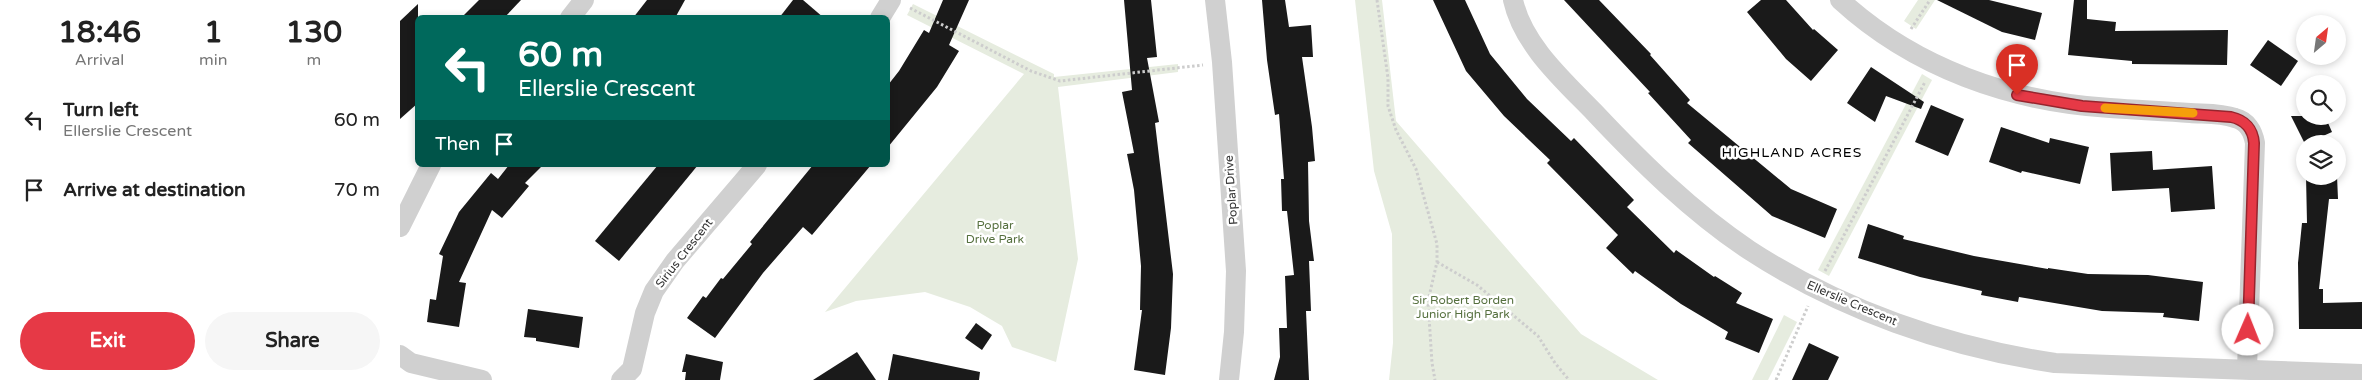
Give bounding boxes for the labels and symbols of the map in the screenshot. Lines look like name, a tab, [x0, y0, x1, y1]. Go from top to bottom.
north arrow	[2296, 15, 2346, 65]
pin	[1996, 44, 2038, 95]
district label: HIGHLAND ACRES	[1722, 144, 1862, 161]
street label: Poplar Drive	[1222, 155, 1240, 225]
street label: Sirius Crescent	[653, 215, 716, 290]
park label: Poplar Drive Park	[966, 218, 1025, 246]
street label: Ellerslie Crescent	[1805, 278, 1900, 329]
park label: Sir Robert Borden Junior High Park	[1412, 293, 1514, 321]
position arrow	[2221, 303, 2273, 355]

